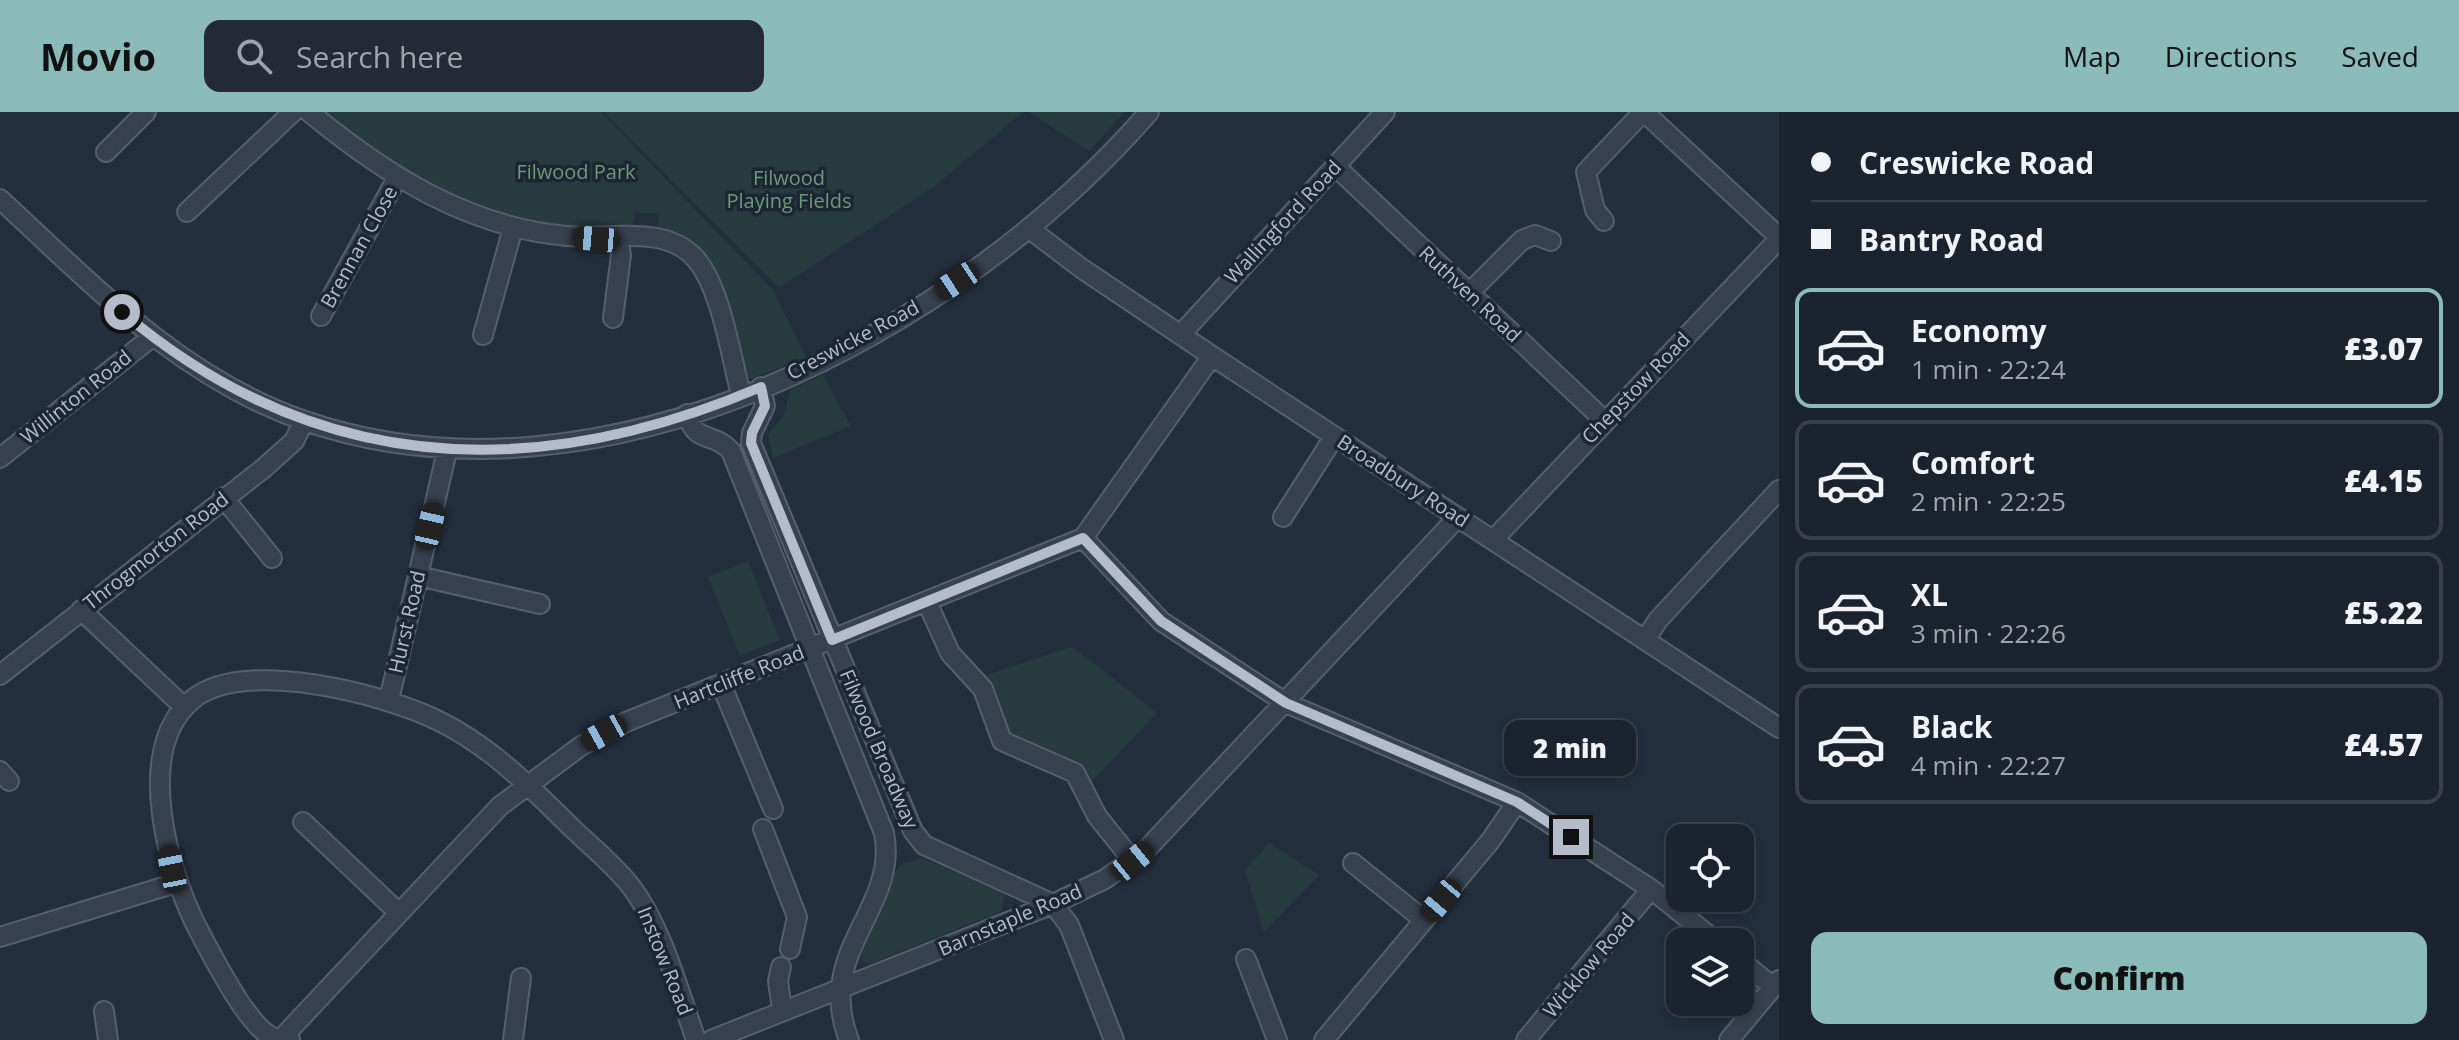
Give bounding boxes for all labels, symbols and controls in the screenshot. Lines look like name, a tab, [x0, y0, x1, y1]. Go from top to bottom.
search box	[204, 20, 764, 92]
text: Movio	[40, 30, 156, 82]
icon: search	[232, 34, 276, 78]
text: Search here	[296, 36, 463, 77]
text: Map	[2063, 37, 2121, 75]
text: Directions	[2165, 37, 2297, 75]
text: Saved	[2341, 37, 2419, 75]
text: Creswicke Road	[1859, 142, 2094, 183]
street label: Wallingford Road	[1218, 154, 1347, 289]
park label: Filwood Park	[516, 158, 636, 185]
park label: Filwood Playing Fields	[727, 164, 852, 214]
street label: Brennan Close	[314, 181, 403, 313]
text: Bantry Road	[1859, 219, 2044, 260]
car	[571, 225, 621, 253]
street label: Ruthven Road	[1413, 239, 1527, 348]
car	[930, 258, 984, 304]
street label: Creswicke Road	[782, 293, 924, 386]
route start	[104, 294, 140, 330]
text: Economy	[1911, 310, 2047, 351]
icon: car	[1815, 312, 1887, 384]
street label: Chepstow Road	[1575, 326, 1696, 449]
text: £3.07	[2344, 328, 2423, 369]
street label: Willinton Road	[15, 344, 137, 450]
text: 1 min · 22:24	[1911, 351, 2066, 387]
street label: Broadbury Road	[1332, 428, 1474, 533]
text: Comfort	[1911, 442, 2035, 483]
icon: car	[1815, 444, 1887, 516]
text: £4.15	[2344, 460, 2423, 501]
text: 2 min · 22:25	[1911, 483, 2066, 519]
street label: Throgmorton Road	[77, 485, 234, 616]
car	[413, 500, 447, 552]
street label: Hurst Road	[382, 568, 431, 676]
text: XL	[1911, 574, 1948, 615]
icon: car	[1815, 576, 1887, 648]
text: £5.22	[2344, 592, 2423, 633]
text: 3 min · 22:26	[1911, 615, 2066, 651]
street label: Hartcliffe Road	[670, 638, 808, 715]
street label: Filwood Broadway	[834, 665, 926, 833]
text: Black	[1911, 706, 1992, 747]
icon: car	[1815, 708, 1887, 780]
car	[577, 711, 631, 755]
callout: 2 min	[1505, 721, 1637, 777]
text: £4.57	[2344, 724, 2423, 765]
text: 2 min	[1533, 730, 1607, 766]
text: 4 min · 22:27	[1911, 747, 2066, 783]
route end	[1553, 819, 1589, 855]
map controls	[1666, 824, 1754, 1016]
button: locate	[1666, 824, 1754, 912]
car	[1107, 837, 1159, 885]
car	[156, 843, 188, 895]
car	[1416, 874, 1466, 926]
street label: Barnstaple Road	[934, 877, 1086, 962]
street label: Instow Road	[631, 902, 700, 1019]
street label: Wicklow Road	[1537, 907, 1640, 1023]
button: layers	[1666, 928, 1754, 1016]
button: Confirm	[1811, 932, 2427, 1024]

